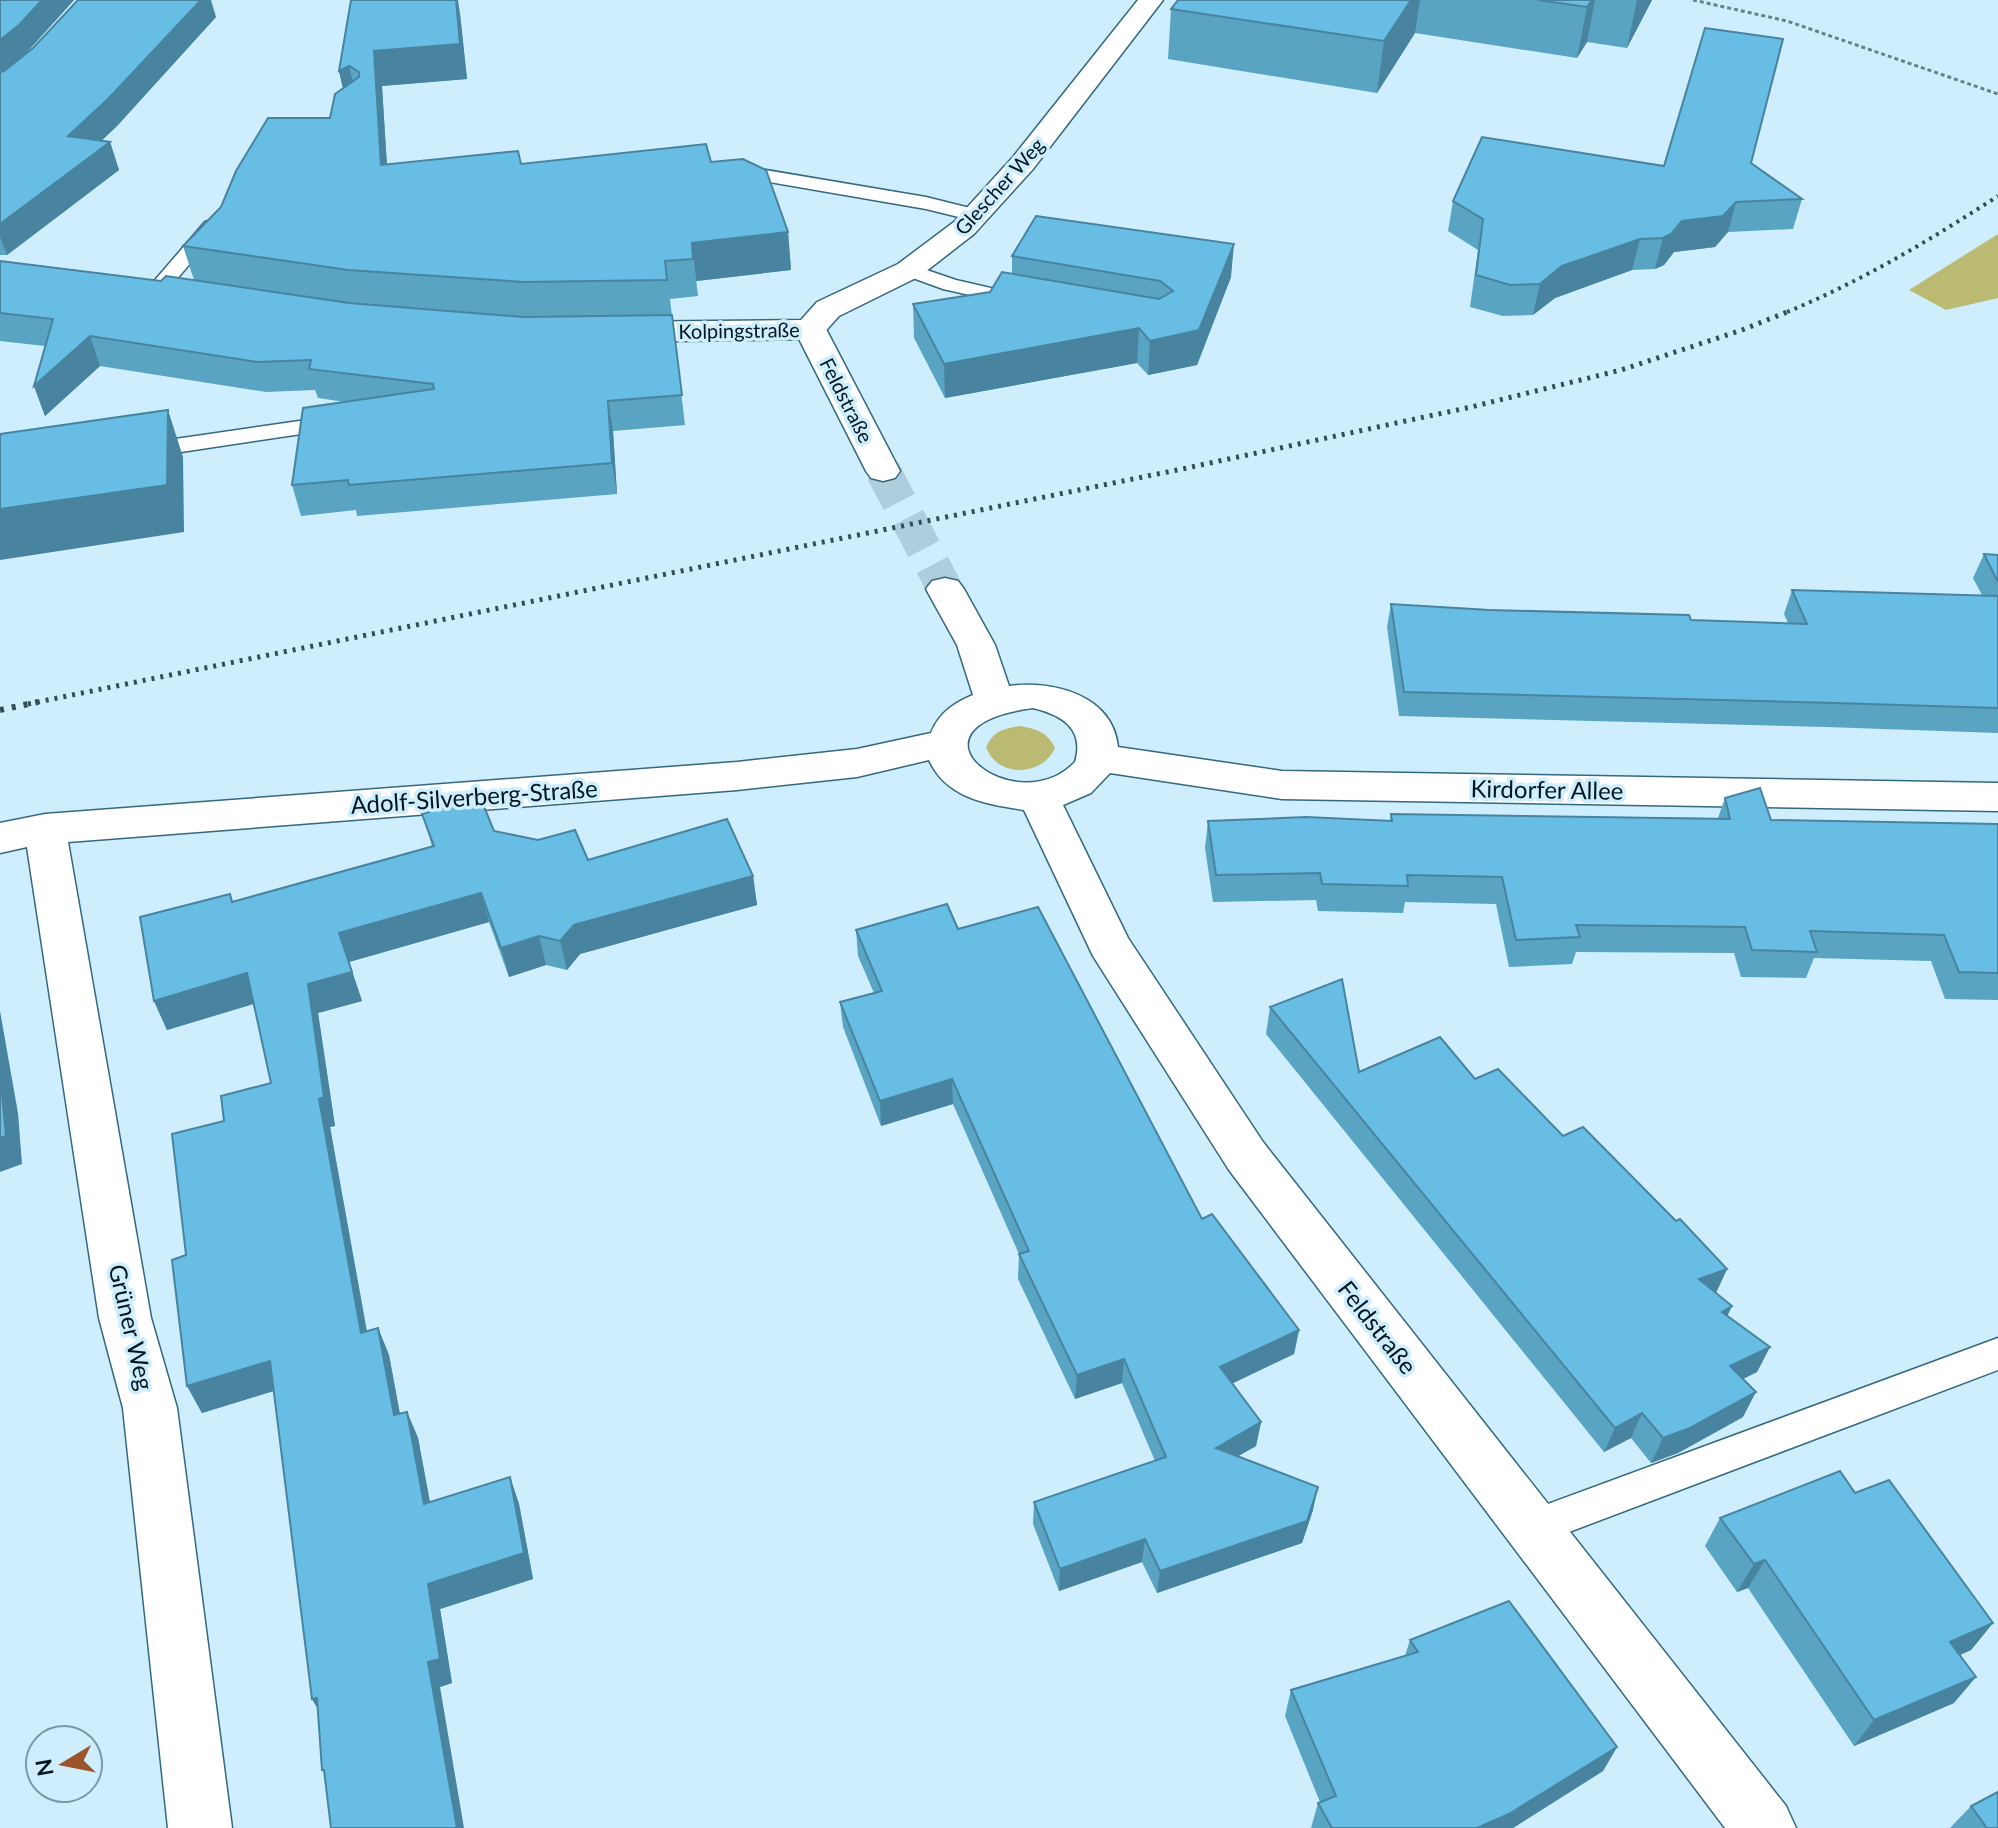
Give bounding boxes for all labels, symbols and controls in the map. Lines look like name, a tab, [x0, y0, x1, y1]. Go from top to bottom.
street label: Glescher Weg	[949, 133, 1049, 239]
street label: Kolpingstraße	[678, 317, 800, 343]
street label: Feldstraße	[815, 354, 879, 446]
street label: Adolf-Silverberg-Straße	[349, 773, 599, 819]
street label: Kirdorfer Allee	[1470, 773, 1624, 805]
street label: Grüner Weg	[103, 1261, 161, 1393]
street label: Feldstraße	[1333, 1275, 1423, 1379]
north arrow	[24, 1724, 104, 1804]
text: N	[29, 1757, 59, 1778]

